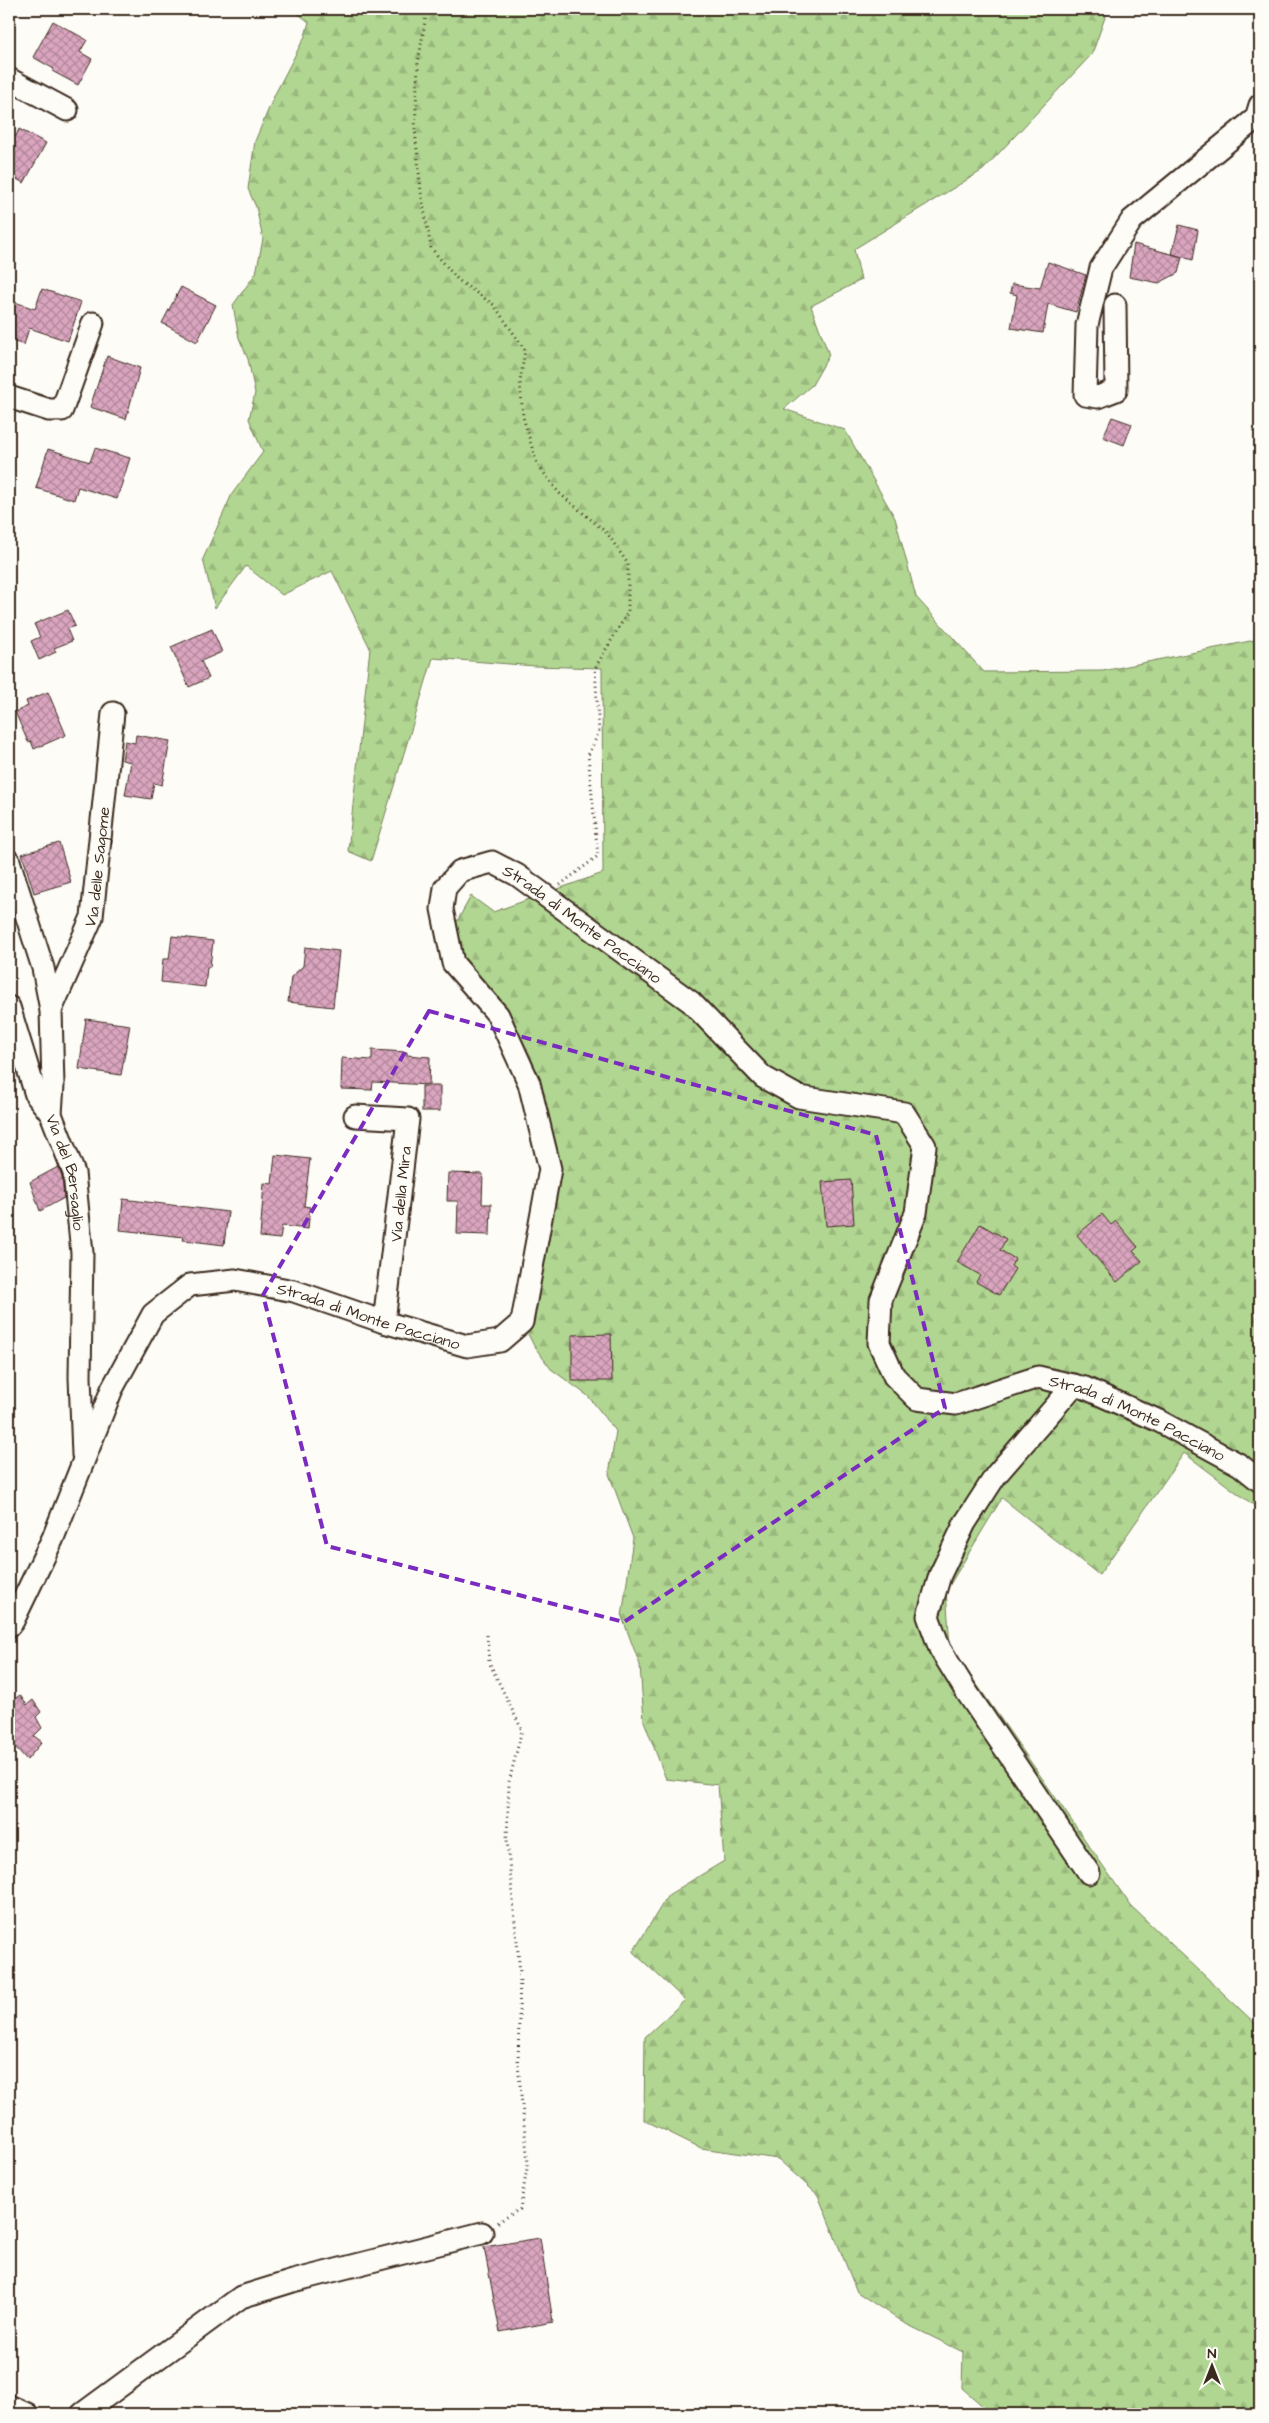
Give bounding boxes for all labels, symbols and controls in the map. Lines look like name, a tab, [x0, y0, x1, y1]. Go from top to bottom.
street label: Via delle Sagome	[79, 805, 115, 931]
street label: Strada di Monte Pacciano	[499, 860, 666, 989]
street label: Via del Bersaglio	[40, 1111, 90, 1231]
street label: Via della Mira	[385, 1145, 417, 1243]
street label: Strada di Monte Pacciano	[275, 1278, 463, 1355]
street label: Strada di Monte Pacciano	[1047, 1370, 1229, 1467]
north arrow	[1186, 2340, 1236, 2390]
text: N	[1208, 2344, 1217, 2364]

